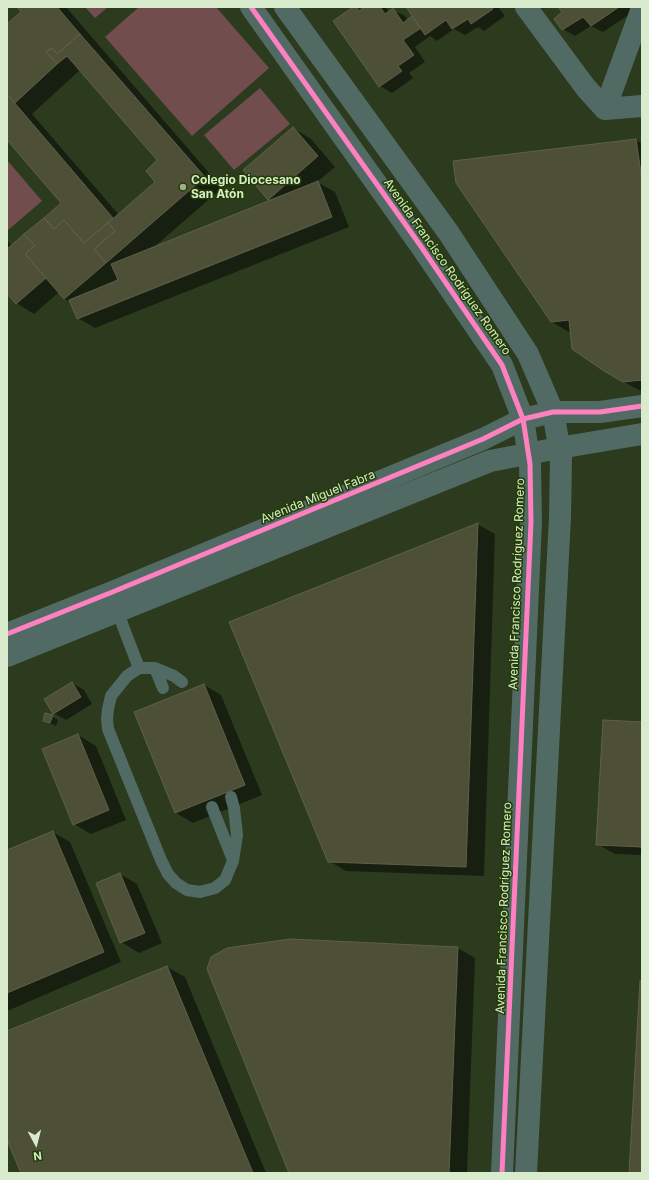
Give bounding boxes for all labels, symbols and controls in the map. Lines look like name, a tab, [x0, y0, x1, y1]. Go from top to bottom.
place label: Colegio Diocesano San Atón	[191, 173, 301, 201]
street label: Avenida Francisco Rodríguez Romero	[380, 176, 514, 358]
marker: Colegio Diocesano San Atón	[178, 182, 188, 192]
street label: Avenida Miguel Fabra	[259, 467, 377, 527]
street label: Avenida Francisco Rodríguez Romero	[506, 478, 528, 690]
street label: Avenida Francisco Rodríguez Romero	[493, 802, 515, 1014]
north arrow	[16, 1124, 56, 1164]
text: N	[32, 1148, 42, 1163]

